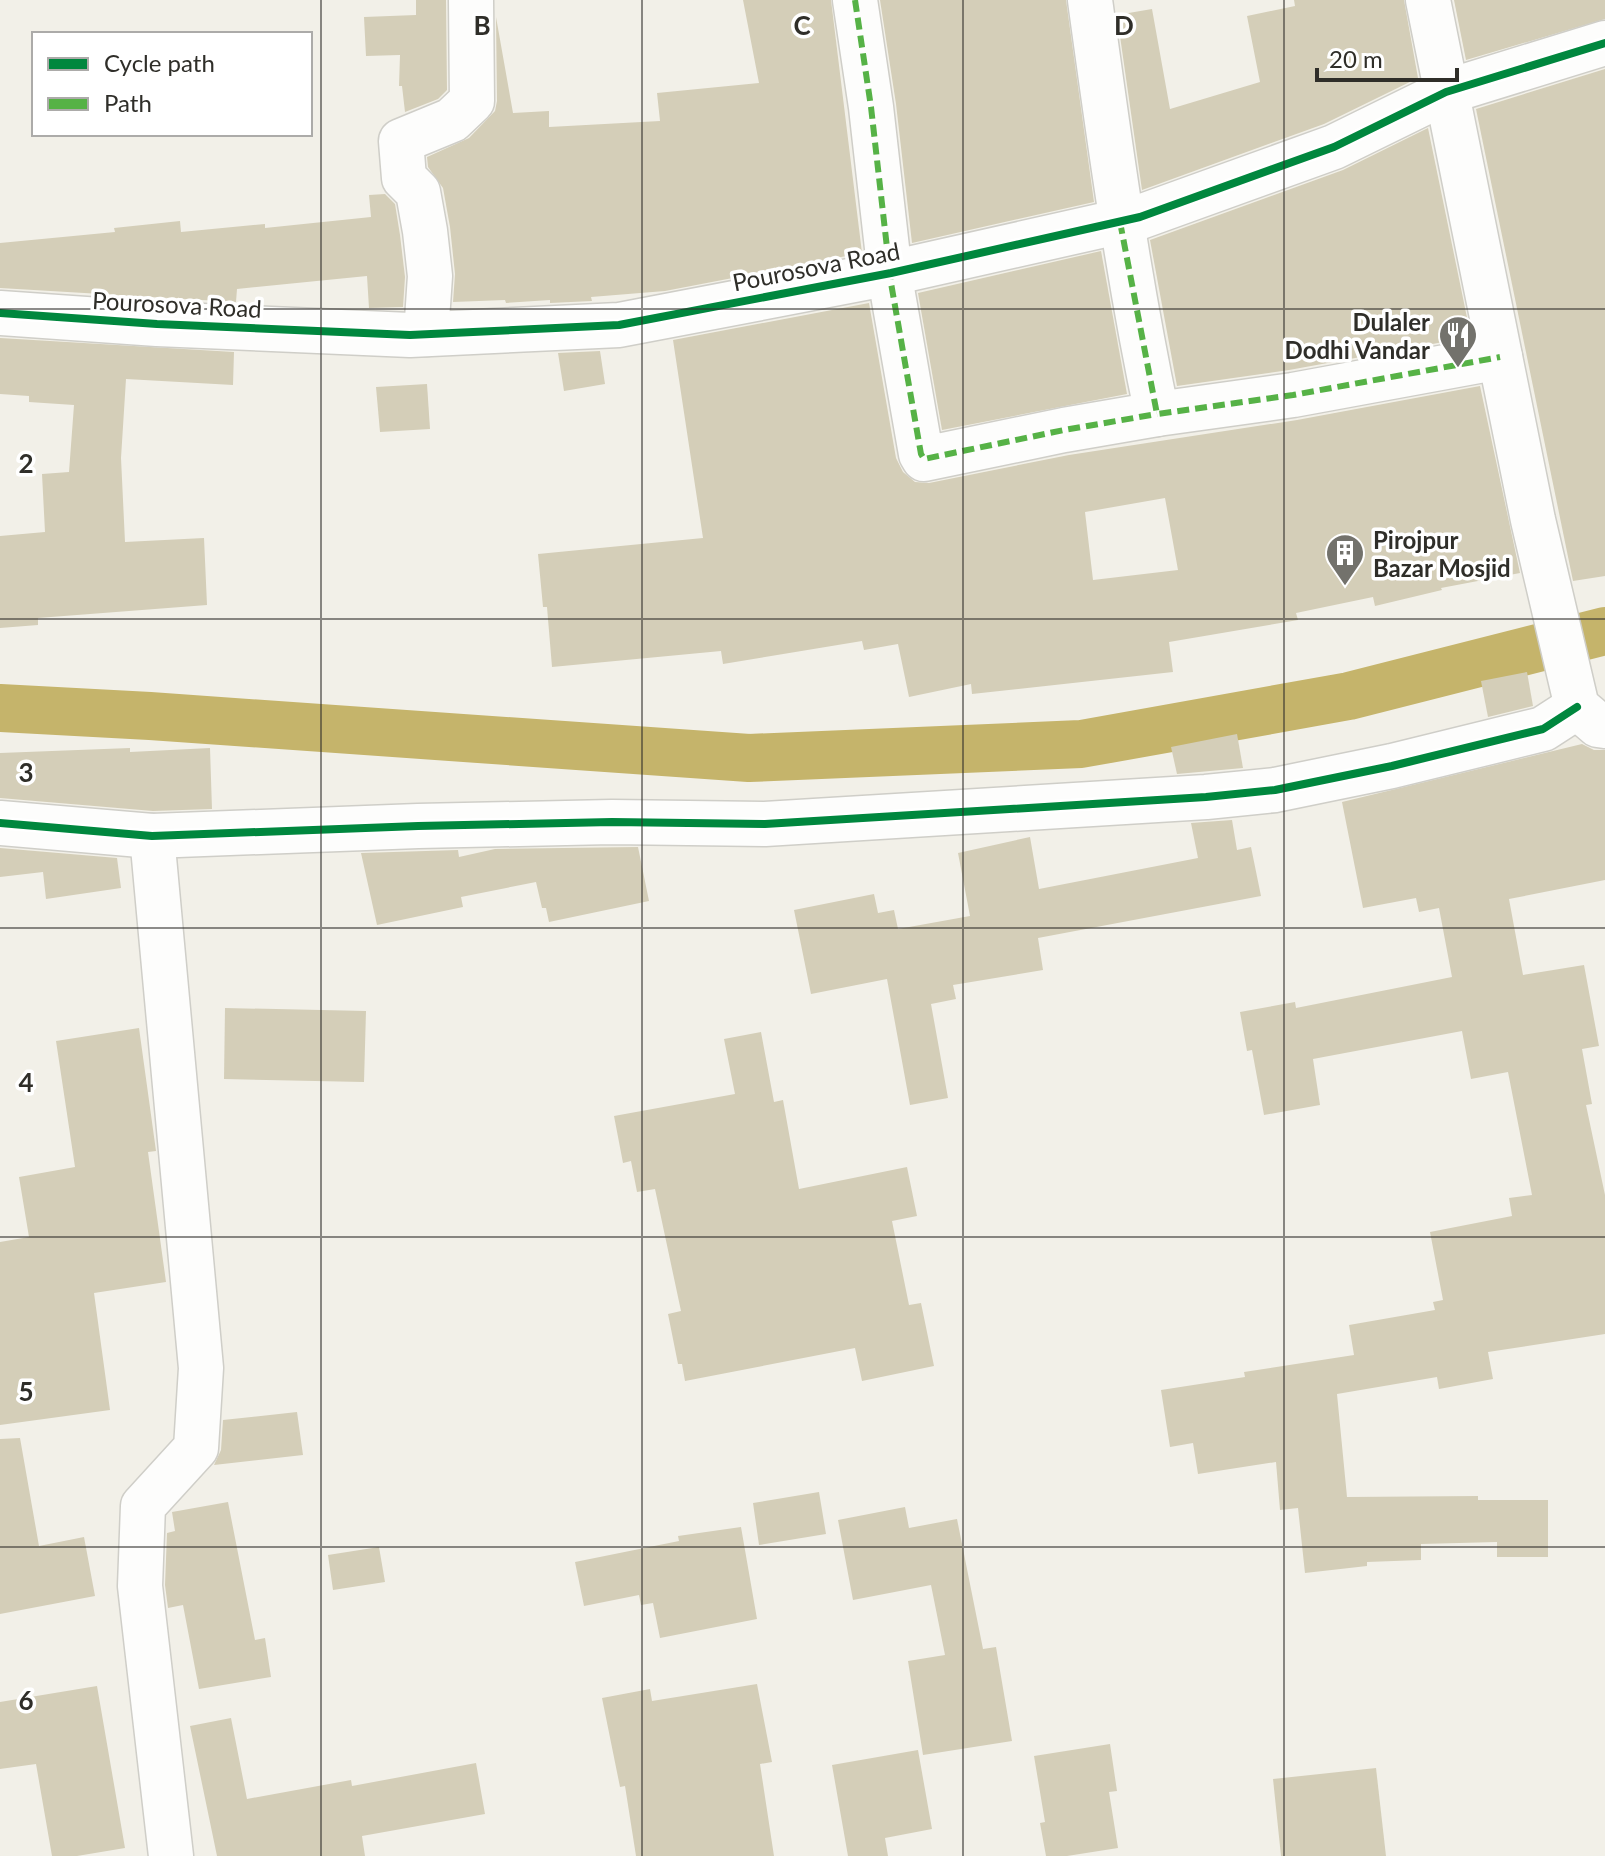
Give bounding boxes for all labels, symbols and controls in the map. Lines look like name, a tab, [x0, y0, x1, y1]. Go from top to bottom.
text: B	[473, 9, 491, 41]
text: C	[793, 9, 811, 41]
text: D	[1114, 9, 1134, 41]
legend	[32, 32, 312, 136]
scale bar	[1317, 32, 1457, 82]
text: 20 m	[1329, 44, 1383, 73]
text: Cycle path	[104, 48, 215, 77]
text: Path	[104, 88, 152, 117]
street label: Pourosova Road	[730, 236, 902, 296]
street label: Pourosova Road	[91, 285, 263, 323]
place label: Dulaler Dodhi Vandar	[1285, 307, 1430, 364]
restaurant icon: Dulaler Dodhi Vandar	[1437, 314, 1479, 369]
text: 2	[18, 447, 34, 479]
place label: Pirojpur Bazar Mosjid	[1373, 525, 1511, 582]
building icon: Pirojpur Bazar Mosjid	[1324, 532, 1366, 587]
text: 3	[18, 756, 34, 788]
text: 4	[18, 1066, 34, 1098]
text: 5	[18, 1375, 34, 1407]
text: 6	[18, 1684, 34, 1716]

